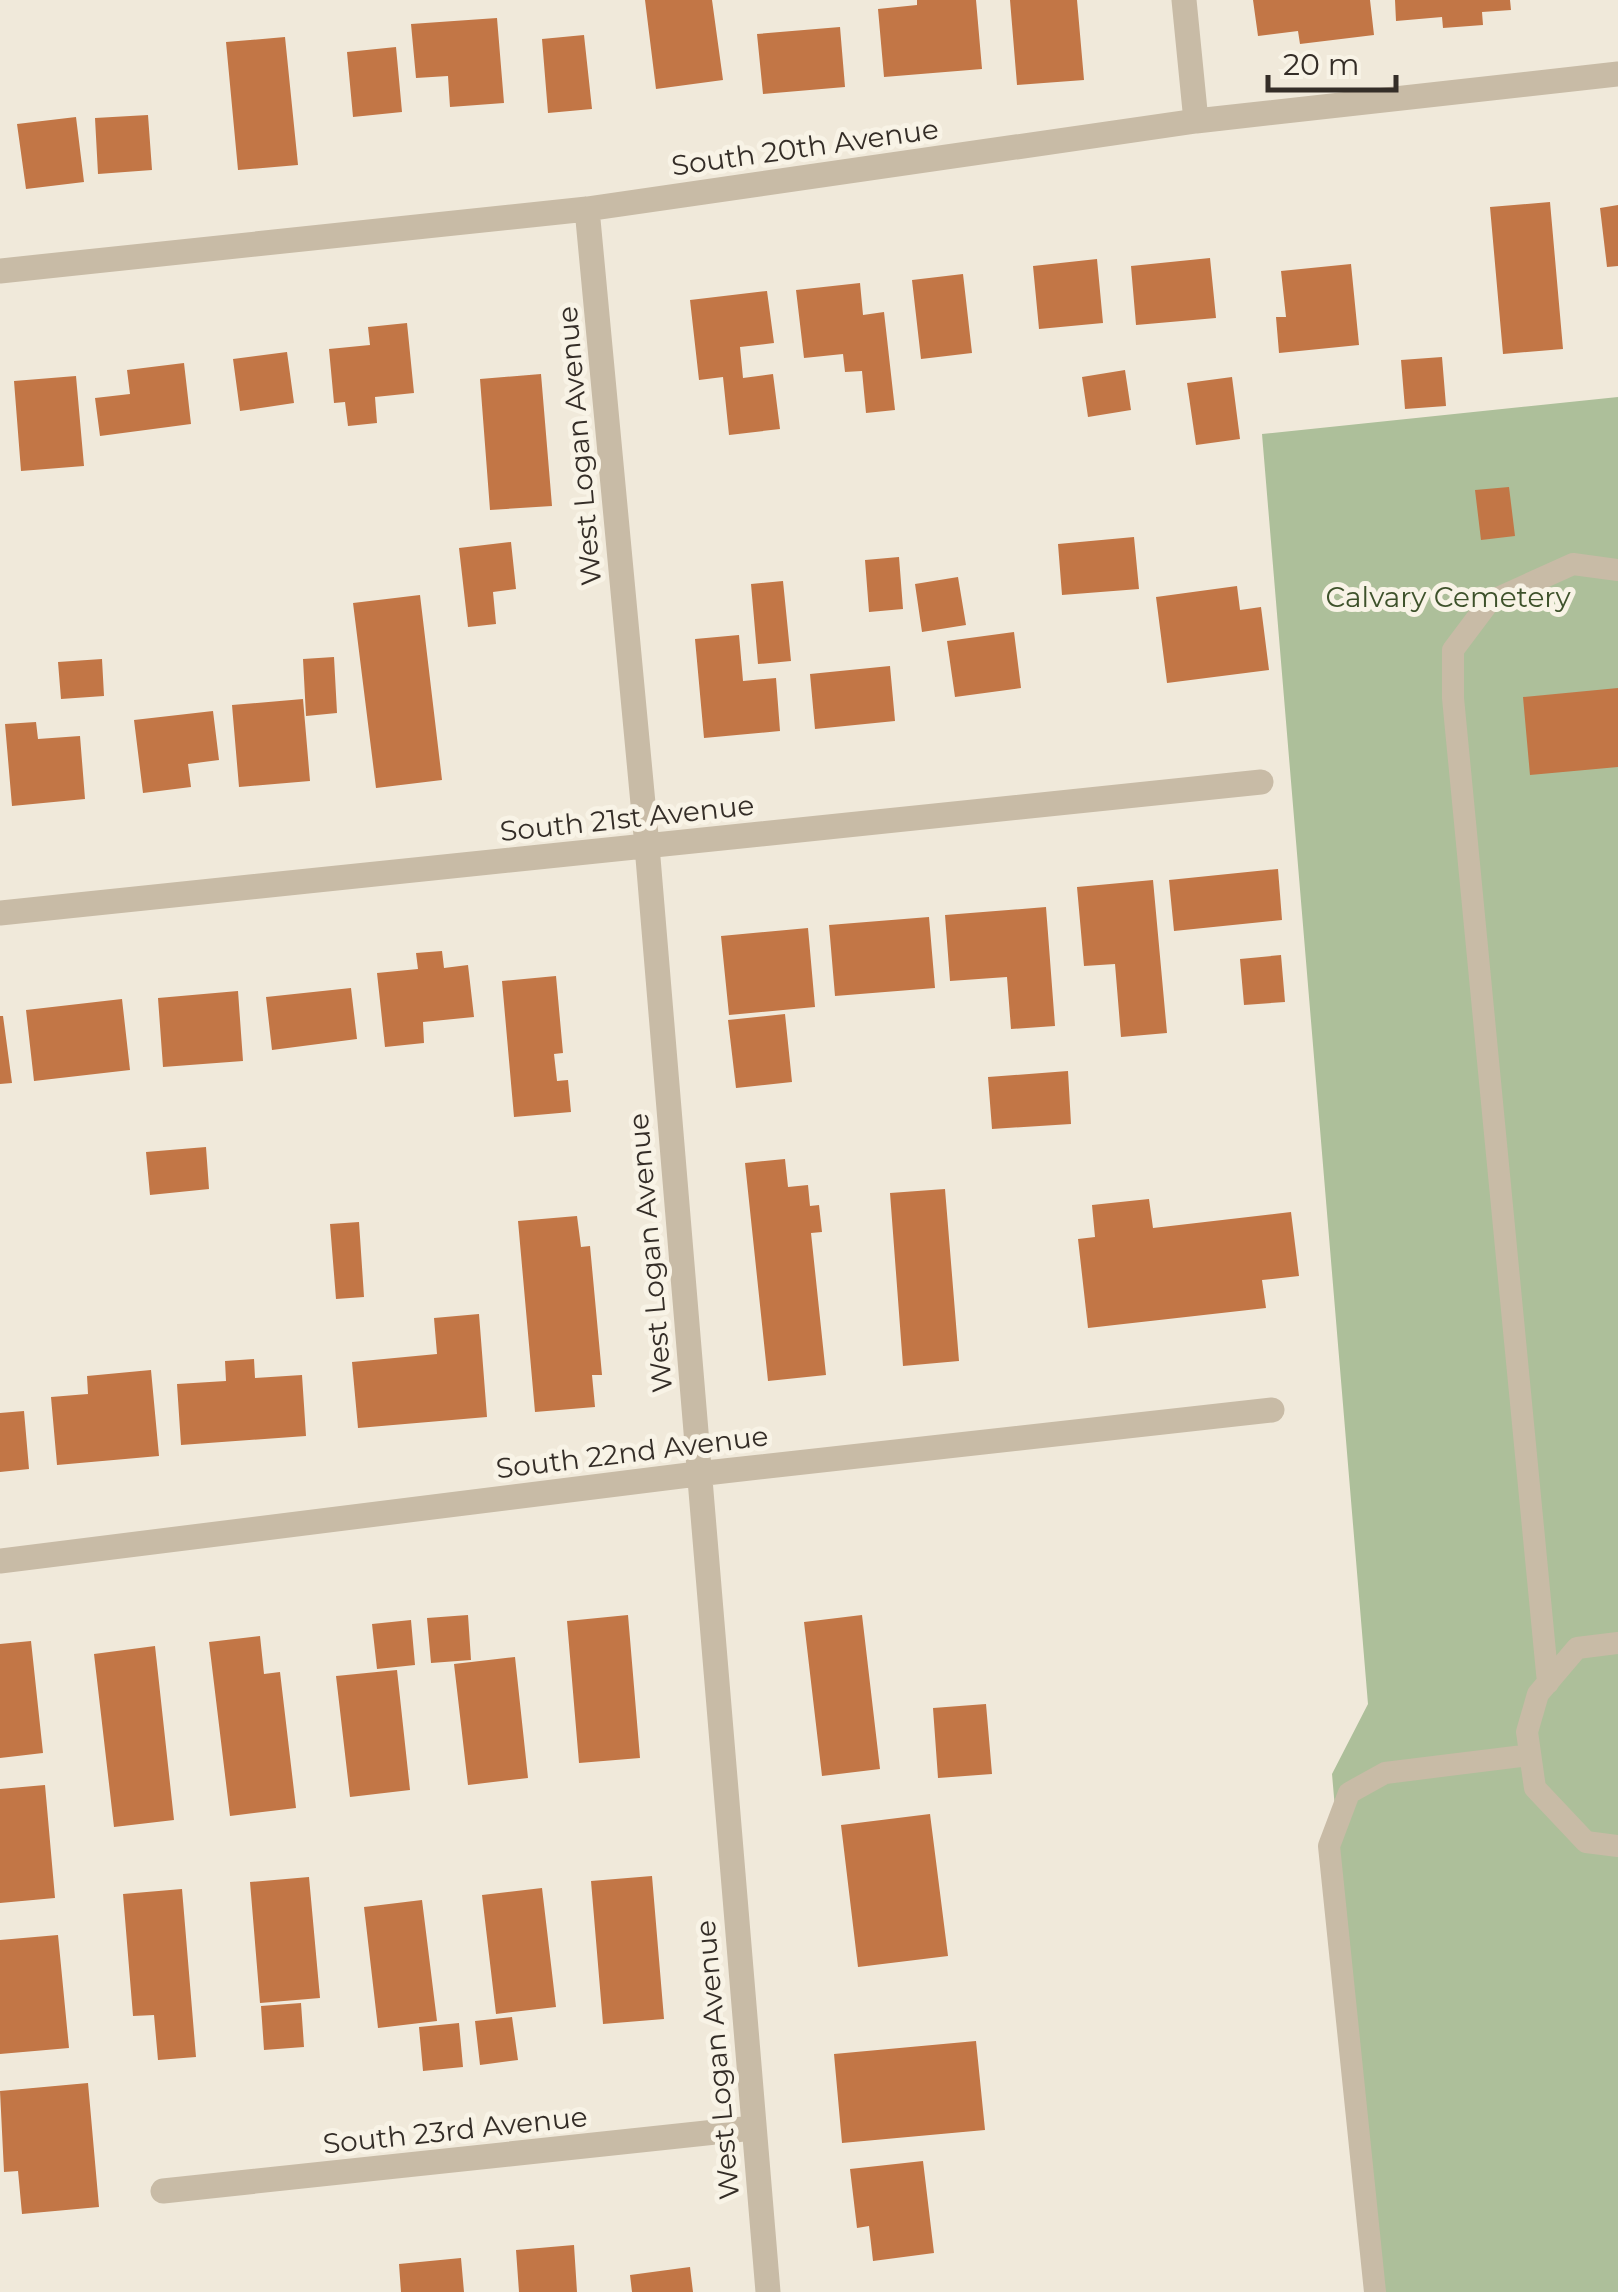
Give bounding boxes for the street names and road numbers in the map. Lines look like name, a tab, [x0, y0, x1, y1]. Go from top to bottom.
street label: South 20th Avenue	[669, 111, 941, 183]
street label: West Logan Avenue	[550, 305, 608, 587]
street label: South 21st Avenue	[498, 788, 756, 848]
street label: West Logan Avenue	[621, 1112, 679, 1394]
street label: South 22nd Avenue	[494, 1418, 770, 1486]
street label: West Logan Avenue	[688, 1919, 746, 2201]
street label: South 23rd Avenue	[321, 2099, 589, 2161]

